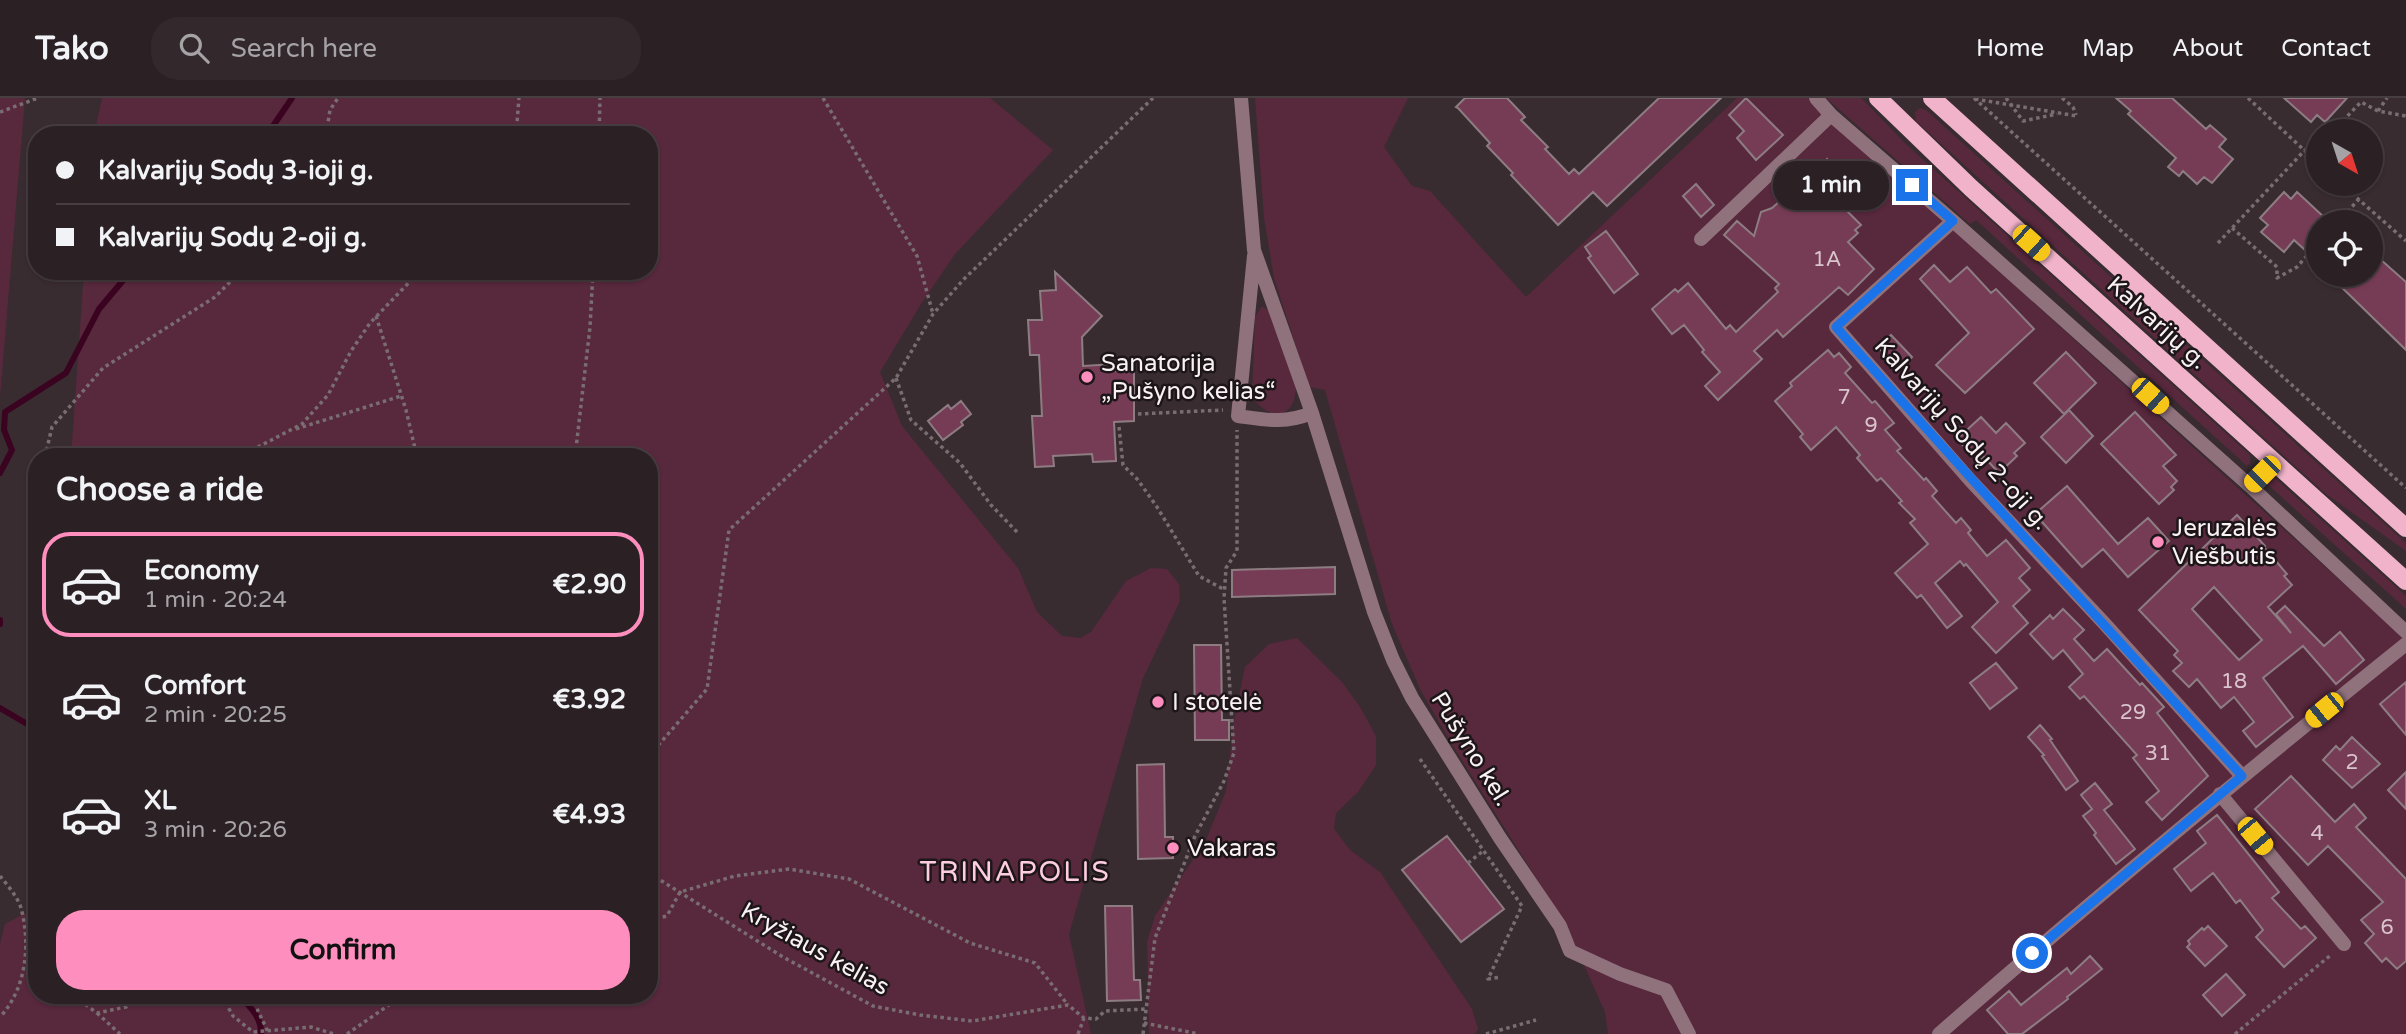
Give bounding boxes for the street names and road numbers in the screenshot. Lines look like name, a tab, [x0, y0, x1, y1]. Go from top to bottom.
street label: Kalvarijų g.	[2101, 270, 2213, 376]
street label: Kalvarijų Sodų 2-oji g.	[1868, 332, 2056, 536]
street label: Pušyno kel.	[1425, 687, 1517, 811]
street label: Kryžiaus kelias	[736, 896, 894, 1002]

